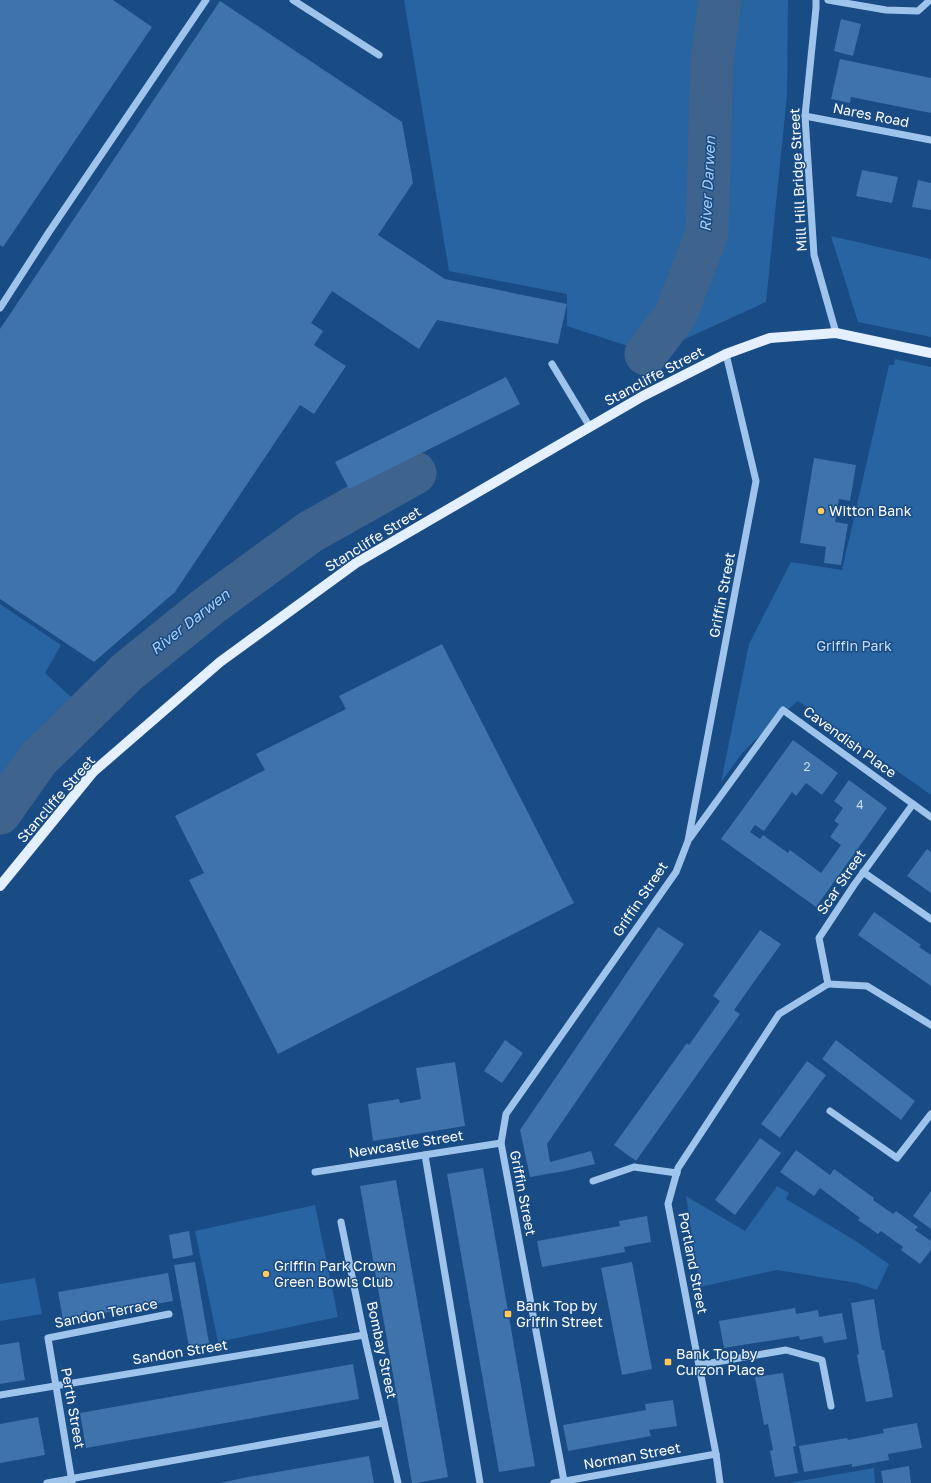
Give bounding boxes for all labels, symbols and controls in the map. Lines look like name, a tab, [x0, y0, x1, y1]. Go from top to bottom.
street label: Nares Road	[832, 99, 911, 130]
street label: Mill Hill Bridge Street	[785, 108, 810, 252]
water label: River Darwen	[696, 135, 719, 232]
street label: Stancliffe Street	[601, 342, 706, 409]
street label: Stancliffe Street	[322, 502, 424, 575]
place label: Witton Bank	[829, 502, 912, 519]
marker: Witton Bank	[816, 506, 826, 516]
street label: Griffin Street	[705, 551, 738, 639]
water label: River Darwen	[146, 584, 233, 658]
park label: Griffin Park	[816, 637, 892, 654]
street label: Cavendish Place	[801, 702, 900, 781]
street label: Stancliffe Street	[13, 752, 98, 846]
house number: 2	[804, 759, 811, 774]
house number: 4	[856, 797, 864, 812]
street label: Scar Street	[813, 846, 869, 918]
street label: Griffin Street	[608, 858, 671, 939]
street label: Newcastle Street	[347, 1126, 464, 1161]
street label: Griffin Street	[507, 1149, 540, 1237]
street label: Portland Street	[675, 1211, 712, 1315]
place label: Griffin Park Crown Green Bowls Club	[274, 1257, 396, 1290]
marker: Griffin Park Crown Green Bowls Club	[261, 1269, 271, 1279]
street label: Sandon Terrace	[53, 1294, 159, 1331]
place label: Bank Top by Griffin Street	[516, 1297, 603, 1330]
street label: Bombay Street	[364, 1300, 401, 1400]
marker: Bank Top by Griffin Street	[503, 1309, 513, 1319]
street label: Sandon Street	[131, 1336, 229, 1367]
place label: Bank Top by Curzon Place	[676, 1345, 765, 1378]
marker: Bank Top by Curzon Place	[663, 1357, 673, 1367]
street label: Perth Street	[58, 1366, 89, 1450]
street label: Norman Street	[582, 1439, 682, 1472]

